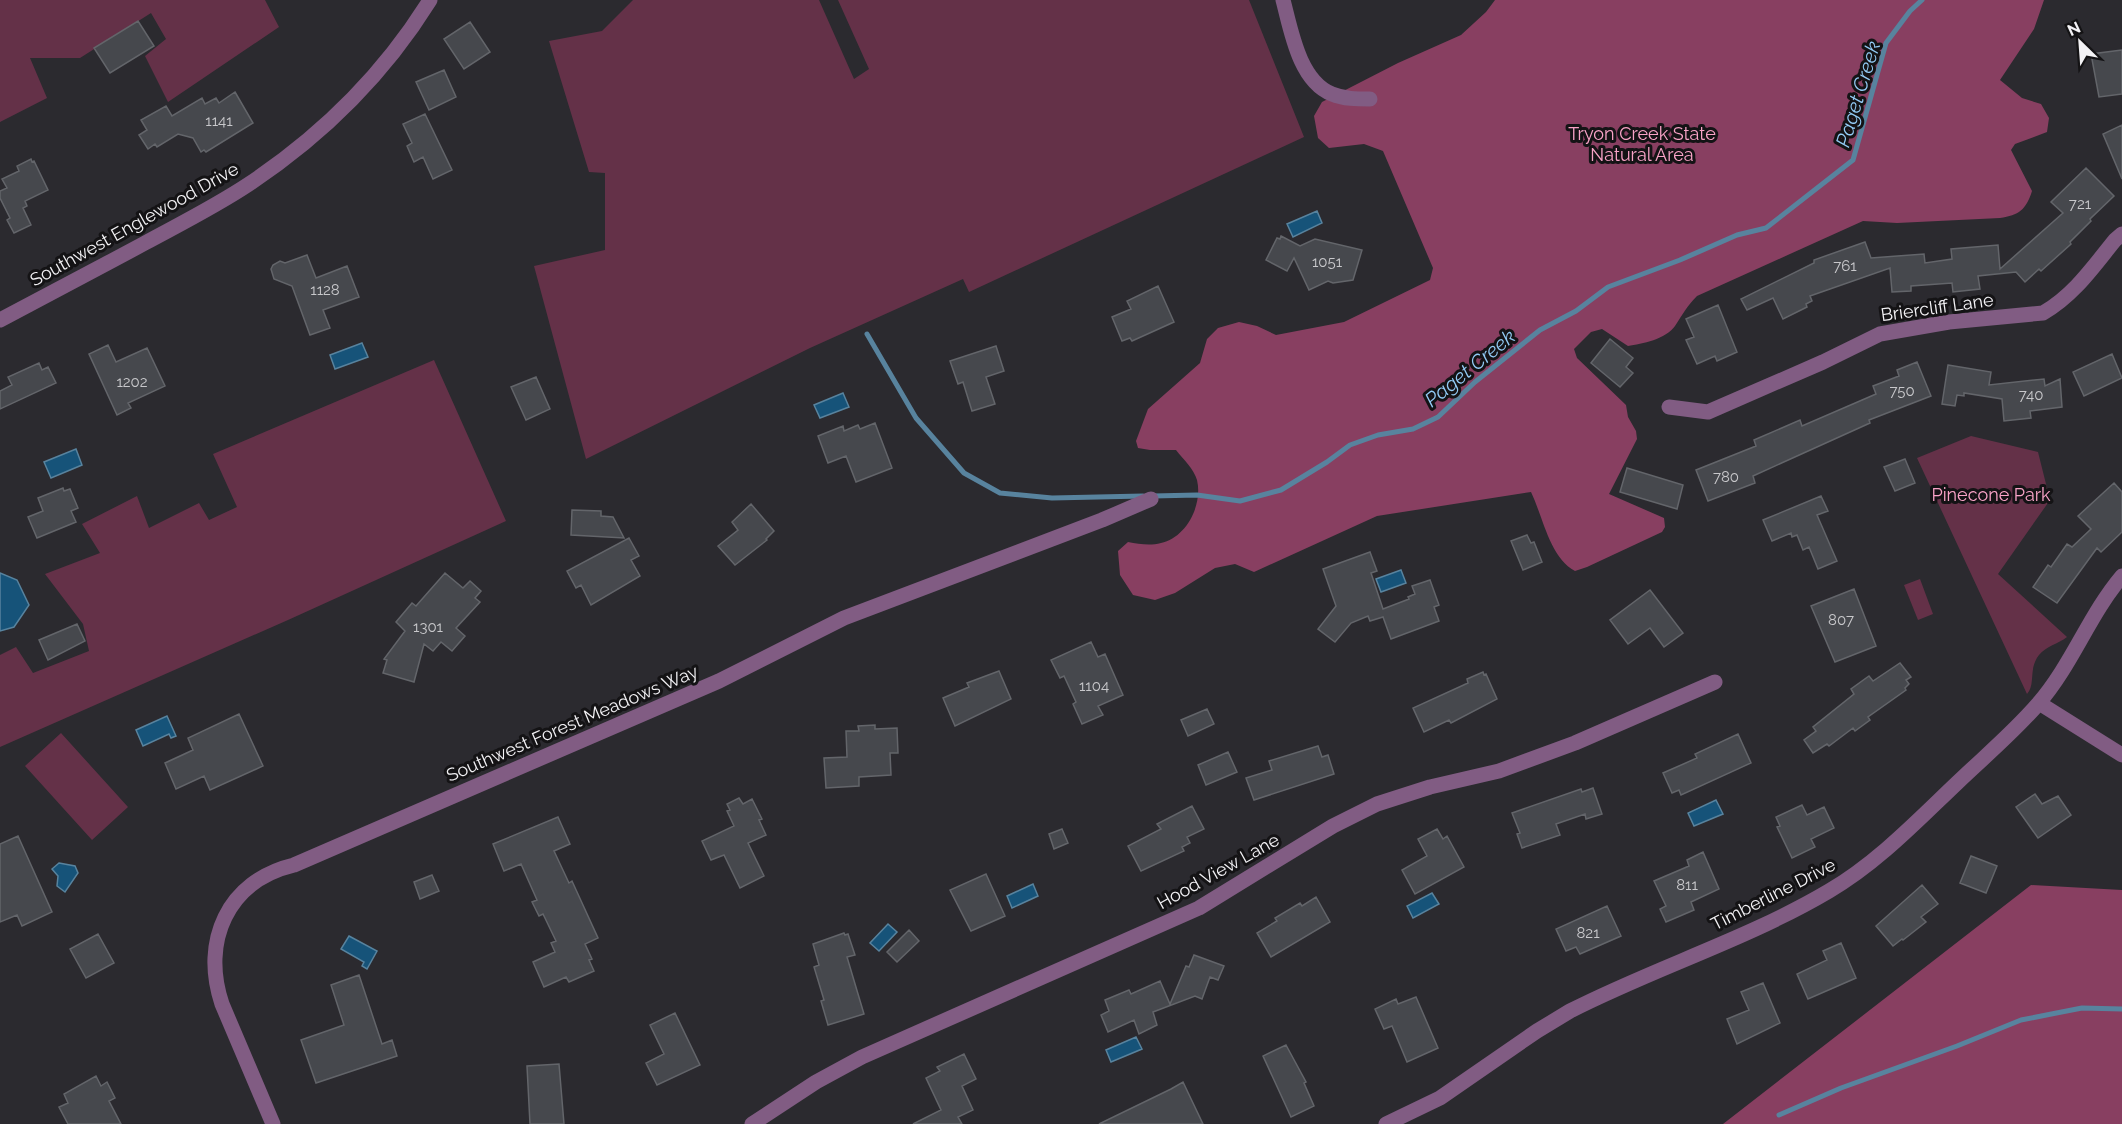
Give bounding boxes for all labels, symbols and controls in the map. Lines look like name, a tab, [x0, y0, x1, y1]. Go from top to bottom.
north arrow	[2050, 12, 2110, 72]
text: N	[2064, 18, 2083, 40]
water label: Paget Creek	[1831, 38, 1886, 150]
house number: 1141	[205, 112, 233, 130]
park label: Tryon Creek State Natural Area	[1568, 123, 1716, 165]
street label: Southwest Englewood Drive	[26, 158, 242, 290]
house number: 721	[2069, 195, 2092, 213]
house number: 1051	[1312, 253, 1343, 271]
house number: 761	[1833, 257, 1857, 275]
house number: 1128	[310, 281, 340, 299]
street label: Briercliff Lane	[1879, 289, 1995, 325]
water label: Paget Creek	[1420, 324, 1520, 412]
house number: 1202	[116, 373, 148, 391]
house number: 750	[1889, 382, 1915, 400]
house number: 740	[2019, 386, 2043, 404]
house number: 780	[1713, 468, 1739, 486]
park label: Pinecone Park	[1931, 484, 2051, 505]
house number: 807	[1828, 611, 1854, 629]
house number: 1301	[413, 618, 444, 636]
street label: Southwest Forest Meadows Way	[443, 660, 701, 786]
house number: 1104	[1079, 677, 1109, 695]
street label: Hood View Lane	[1153, 829, 1283, 913]
street label: Timberline Drive	[1707, 853, 1839, 934]
house number: 811	[1676, 876, 1698, 894]
house number: 821	[1576, 924, 1600, 942]

